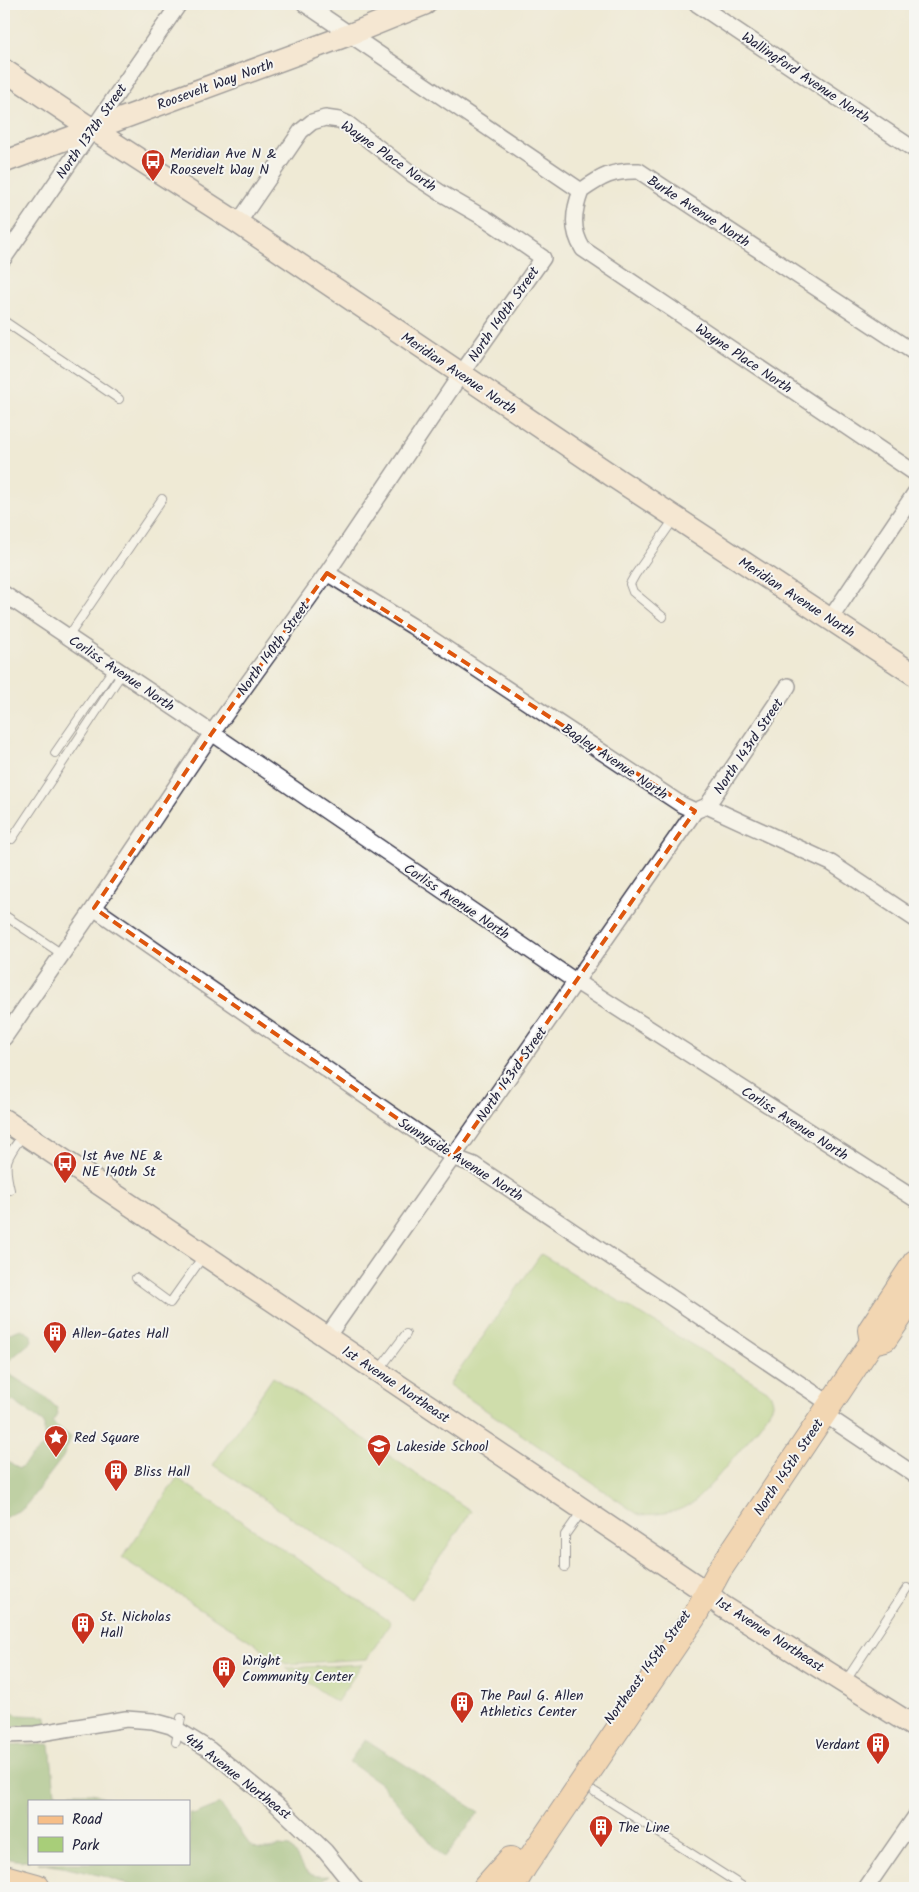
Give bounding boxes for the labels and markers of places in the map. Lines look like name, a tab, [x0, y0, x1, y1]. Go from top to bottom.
place label: Meridian Ave N & Roosevelt Way N	[170, 143, 277, 181]
bus stop icon: Meridian Ave N & Roosevelt Way N	[140, 148, 166, 182]
place label: 1st Ave NE & NE 140th St	[82, 1145, 163, 1183]
bus stop icon: 1st Ave NE & NE 140th St	[52, 1150, 78, 1184]
building icon: Allen-Gates Hall	[42, 1320, 68, 1354]
place label: Allen-Gates Hall	[72, 1323, 169, 1345]
place icon: Red Square	[43, 1424, 69, 1458]
place label: Red Square	[74, 1427, 140, 1449]
school or university icon: Lakeside School	[366, 1433, 392, 1467]
place label: Lakeside School	[396, 1436, 489, 1458]
building icon: Bliss Hall	[103, 1458, 129, 1492]
place label: Bliss Hall	[134, 1461, 191, 1483]
place label: St. Nicholas Hall	[100, 1606, 171, 1644]
building icon: St. Nicholas Hall	[70, 1611, 96, 1645]
place label: Wright Community Center	[242, 1650, 354, 1688]
building icon: Wright Community Center	[211, 1655, 237, 1689]
place label: The Paul G. Allen Athletics Center	[480, 1685, 583, 1723]
building icon: The Paul G. Allen Athletics Center	[449, 1690, 475, 1724]
building icon: Verdant	[865, 1731, 891, 1765]
place label: Verdant	[815, 1734, 861, 1756]
building icon: The Line	[588, 1814, 614, 1848]
place label: The Line	[618, 1817, 670, 1839]

